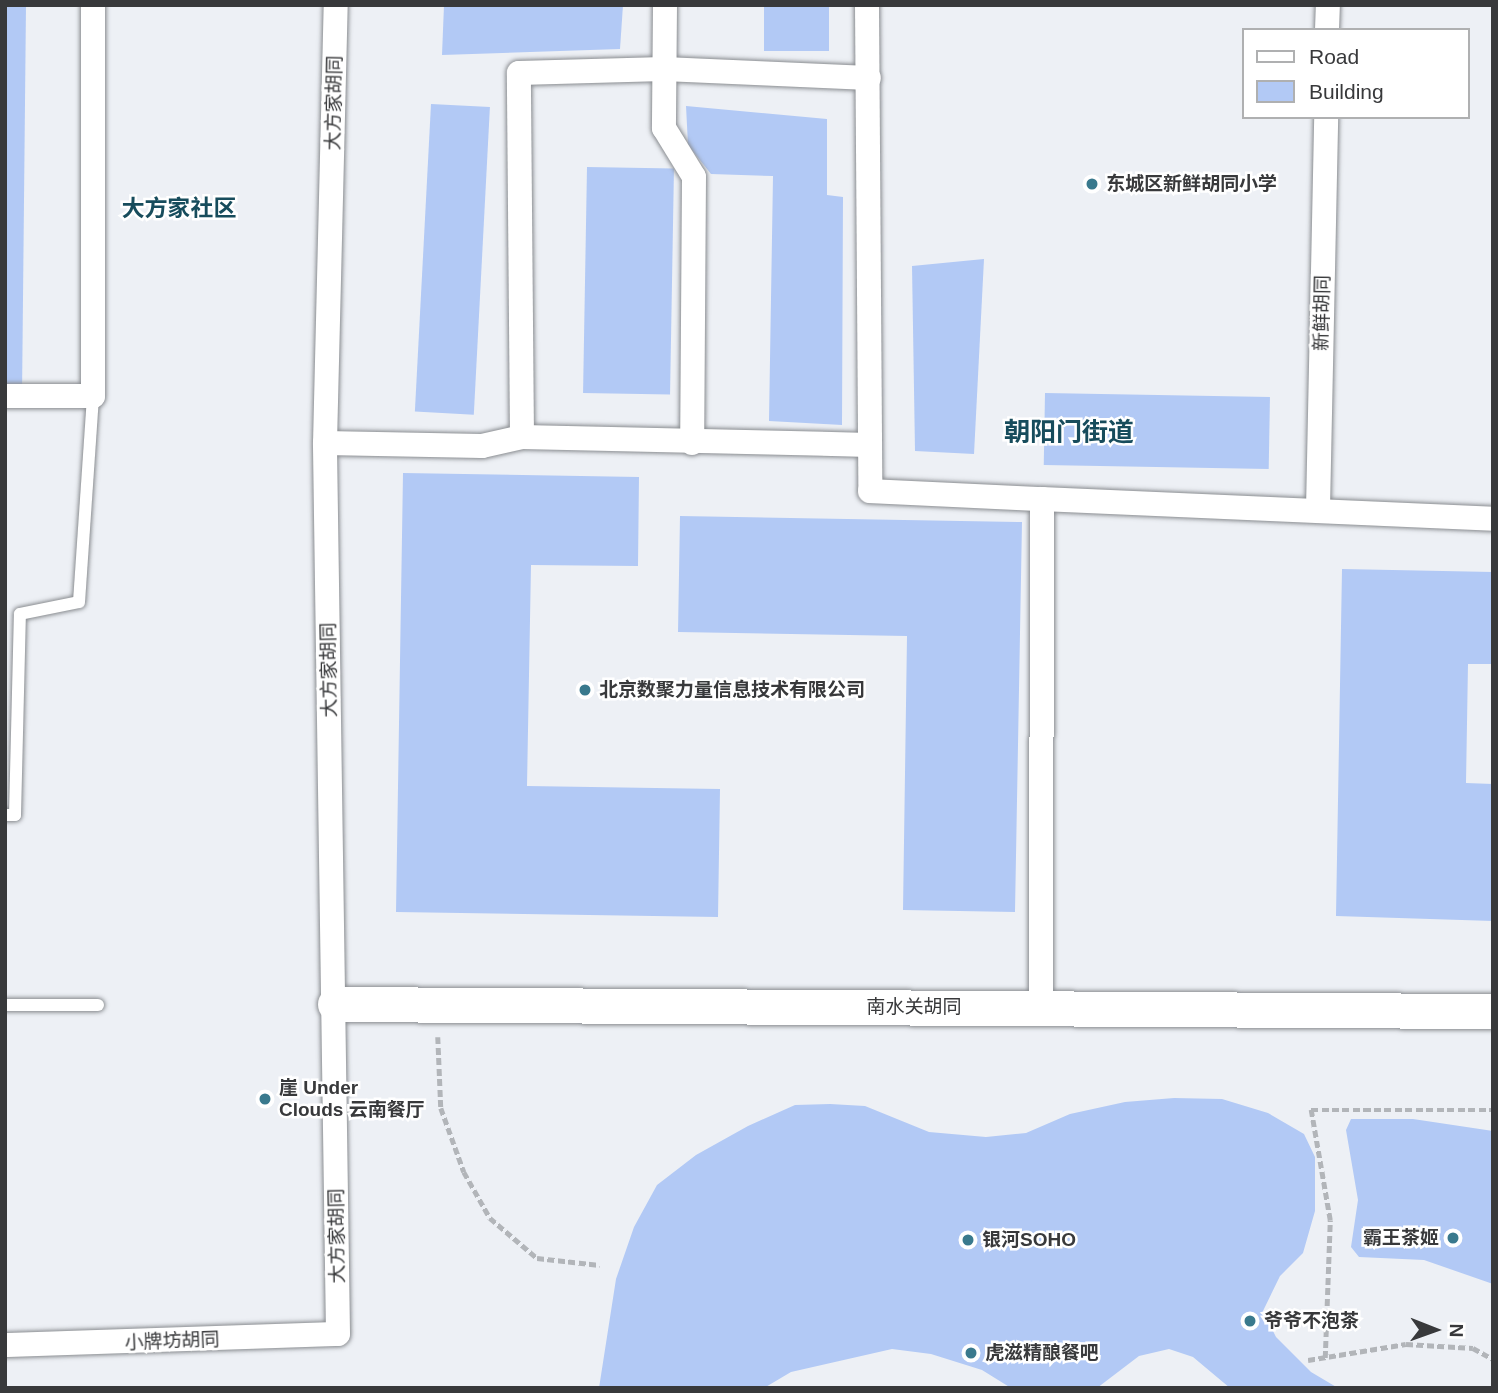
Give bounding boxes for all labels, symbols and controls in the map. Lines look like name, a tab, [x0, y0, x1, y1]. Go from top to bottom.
legend	[1242, 28, 1470, 119]
text: Road	[1309, 45, 1359, 68]
street label: 大方家胡同	[322, 55, 346, 151]
text: Building	[1309, 80, 1384, 103]
place label: 东城区新鲜胡同小学	[1106, 173, 1277, 195]
marker: 东城区新鲜胡同小学	[1084, 176, 1100, 192]
district label: 大方家社区	[122, 194, 236, 222]
street label: 新鲜胡同	[1310, 275, 1334, 351]
district label: 朝阳门街道	[1004, 417, 1134, 449]
street label: 大方家胡同	[317, 622, 341, 718]
place label: 北京数聚力量信息技术有限公司	[599, 679, 865, 701]
marker: 北京数聚力量信息技术有限公司	[577, 682, 593, 698]
street label: 南水关胡同	[867, 996, 961, 1018]
place label: 崖 Under Clouds 云南餐厅	[279, 1077, 425, 1121]
marker: 崖 Under Clouds 云南餐厅	[257, 1091, 273, 1107]
street label: 大方家胡同	[325, 1188, 349, 1284]
place label: 霸王茶姬	[1363, 1227, 1439, 1249]
place label: 银河SOHO	[982, 1229, 1076, 1251]
marker: 霸王茶姬	[1445, 1230, 1461, 1246]
marker: 银河SOHO	[960, 1232, 976, 1248]
north arrow	[1400, 1295, 1470, 1365]
place label: 爷爷不泡茶	[1264, 1310, 1359, 1332]
marker: 爷爷不泡茶	[1242, 1313, 1258, 1329]
text: N	[1446, 1323, 1467, 1337]
street label: 小牌坊胡同	[124, 1328, 220, 1354]
place label: 虎滋精酿餐吧	[985, 1342, 1099, 1364]
marker: 虎滋精酿餐吧	[963, 1345, 979, 1361]

